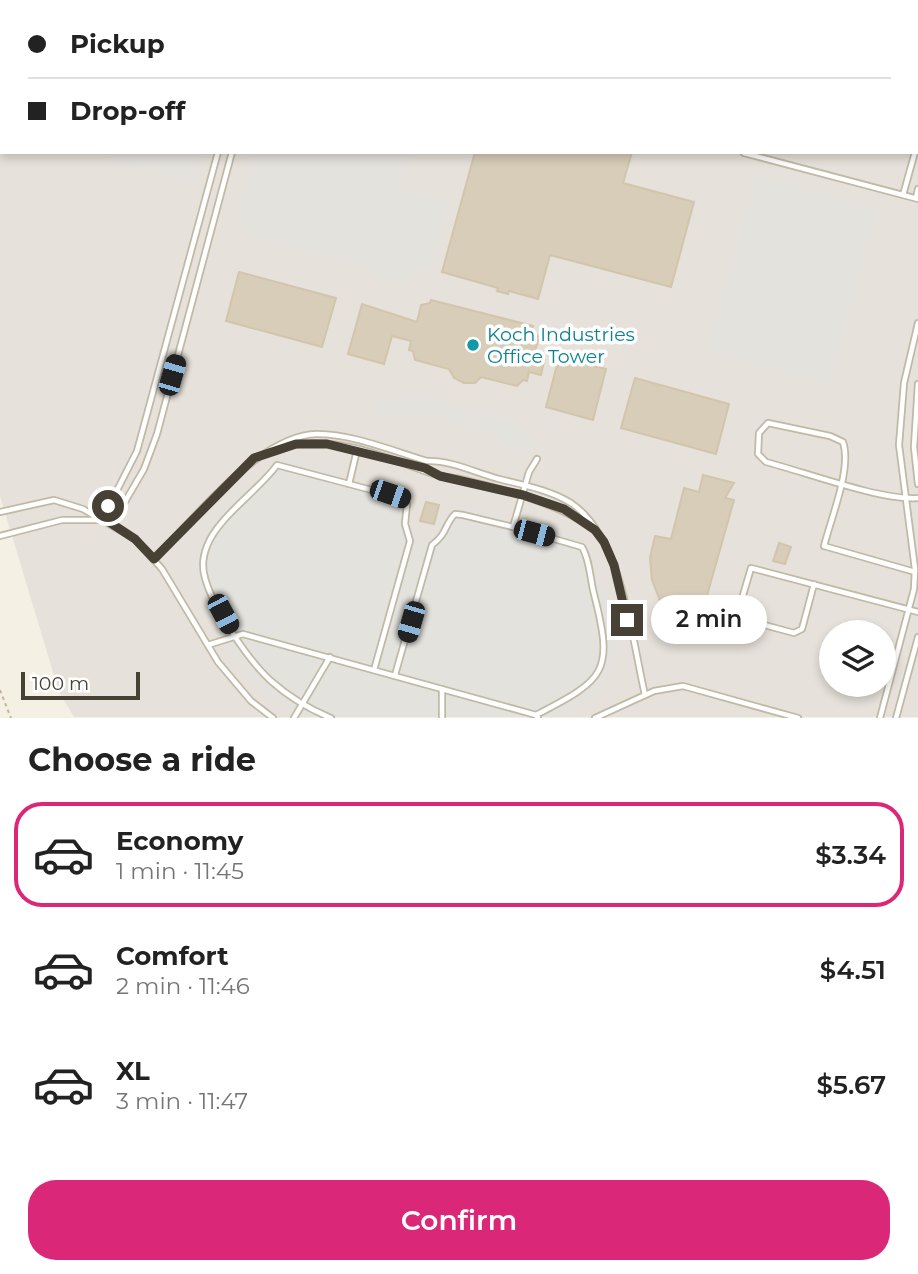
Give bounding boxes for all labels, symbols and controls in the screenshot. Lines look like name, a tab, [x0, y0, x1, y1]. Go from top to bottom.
text: Pickup	[70, 28, 165, 60]
text: Drop-off	[70, 95, 185, 127]
place label: Koch Industries Office Tower	[487, 323, 635, 368]
marker: Koch Industries Office Tower	[465, 337, 481, 353]
car	[157, 352, 188, 398]
car	[367, 477, 414, 511]
route start	[92, 490, 124, 522]
car	[511, 517, 558, 549]
car	[204, 591, 243, 637]
callout: 2 min	[652, 596, 767, 644]
car	[396, 599, 427, 645]
route end	[611, 604, 643, 636]
text: 2 min	[676, 605, 742, 633]
map controls	[819, 620, 896, 697]
button: layers	[819, 620, 896, 697]
scale bar	[21, 668, 140, 700]
text: 100 m	[32, 672, 89, 695]
text: Choose a ride	[28, 740, 256, 779]
icon: car	[32, 823, 95, 886]
text: Economy	[116, 825, 243, 857]
text: $3.34	[815, 839, 886, 871]
text: 1 min · 11:45	[116, 857, 244, 885]
icon: car	[32, 938, 95, 1001]
text: Comfort	[116, 940, 228, 972]
text: $4.51	[820, 954, 886, 986]
text: 2 min · 11:46	[116, 972, 250, 1000]
icon: car	[32, 1053, 95, 1116]
text: XL	[116, 1055, 150, 1087]
text: $5.67	[816, 1069, 886, 1101]
text: 3 min · 11:47	[116, 1087, 248, 1115]
button: Confirm	[28, 1180, 890, 1260]

